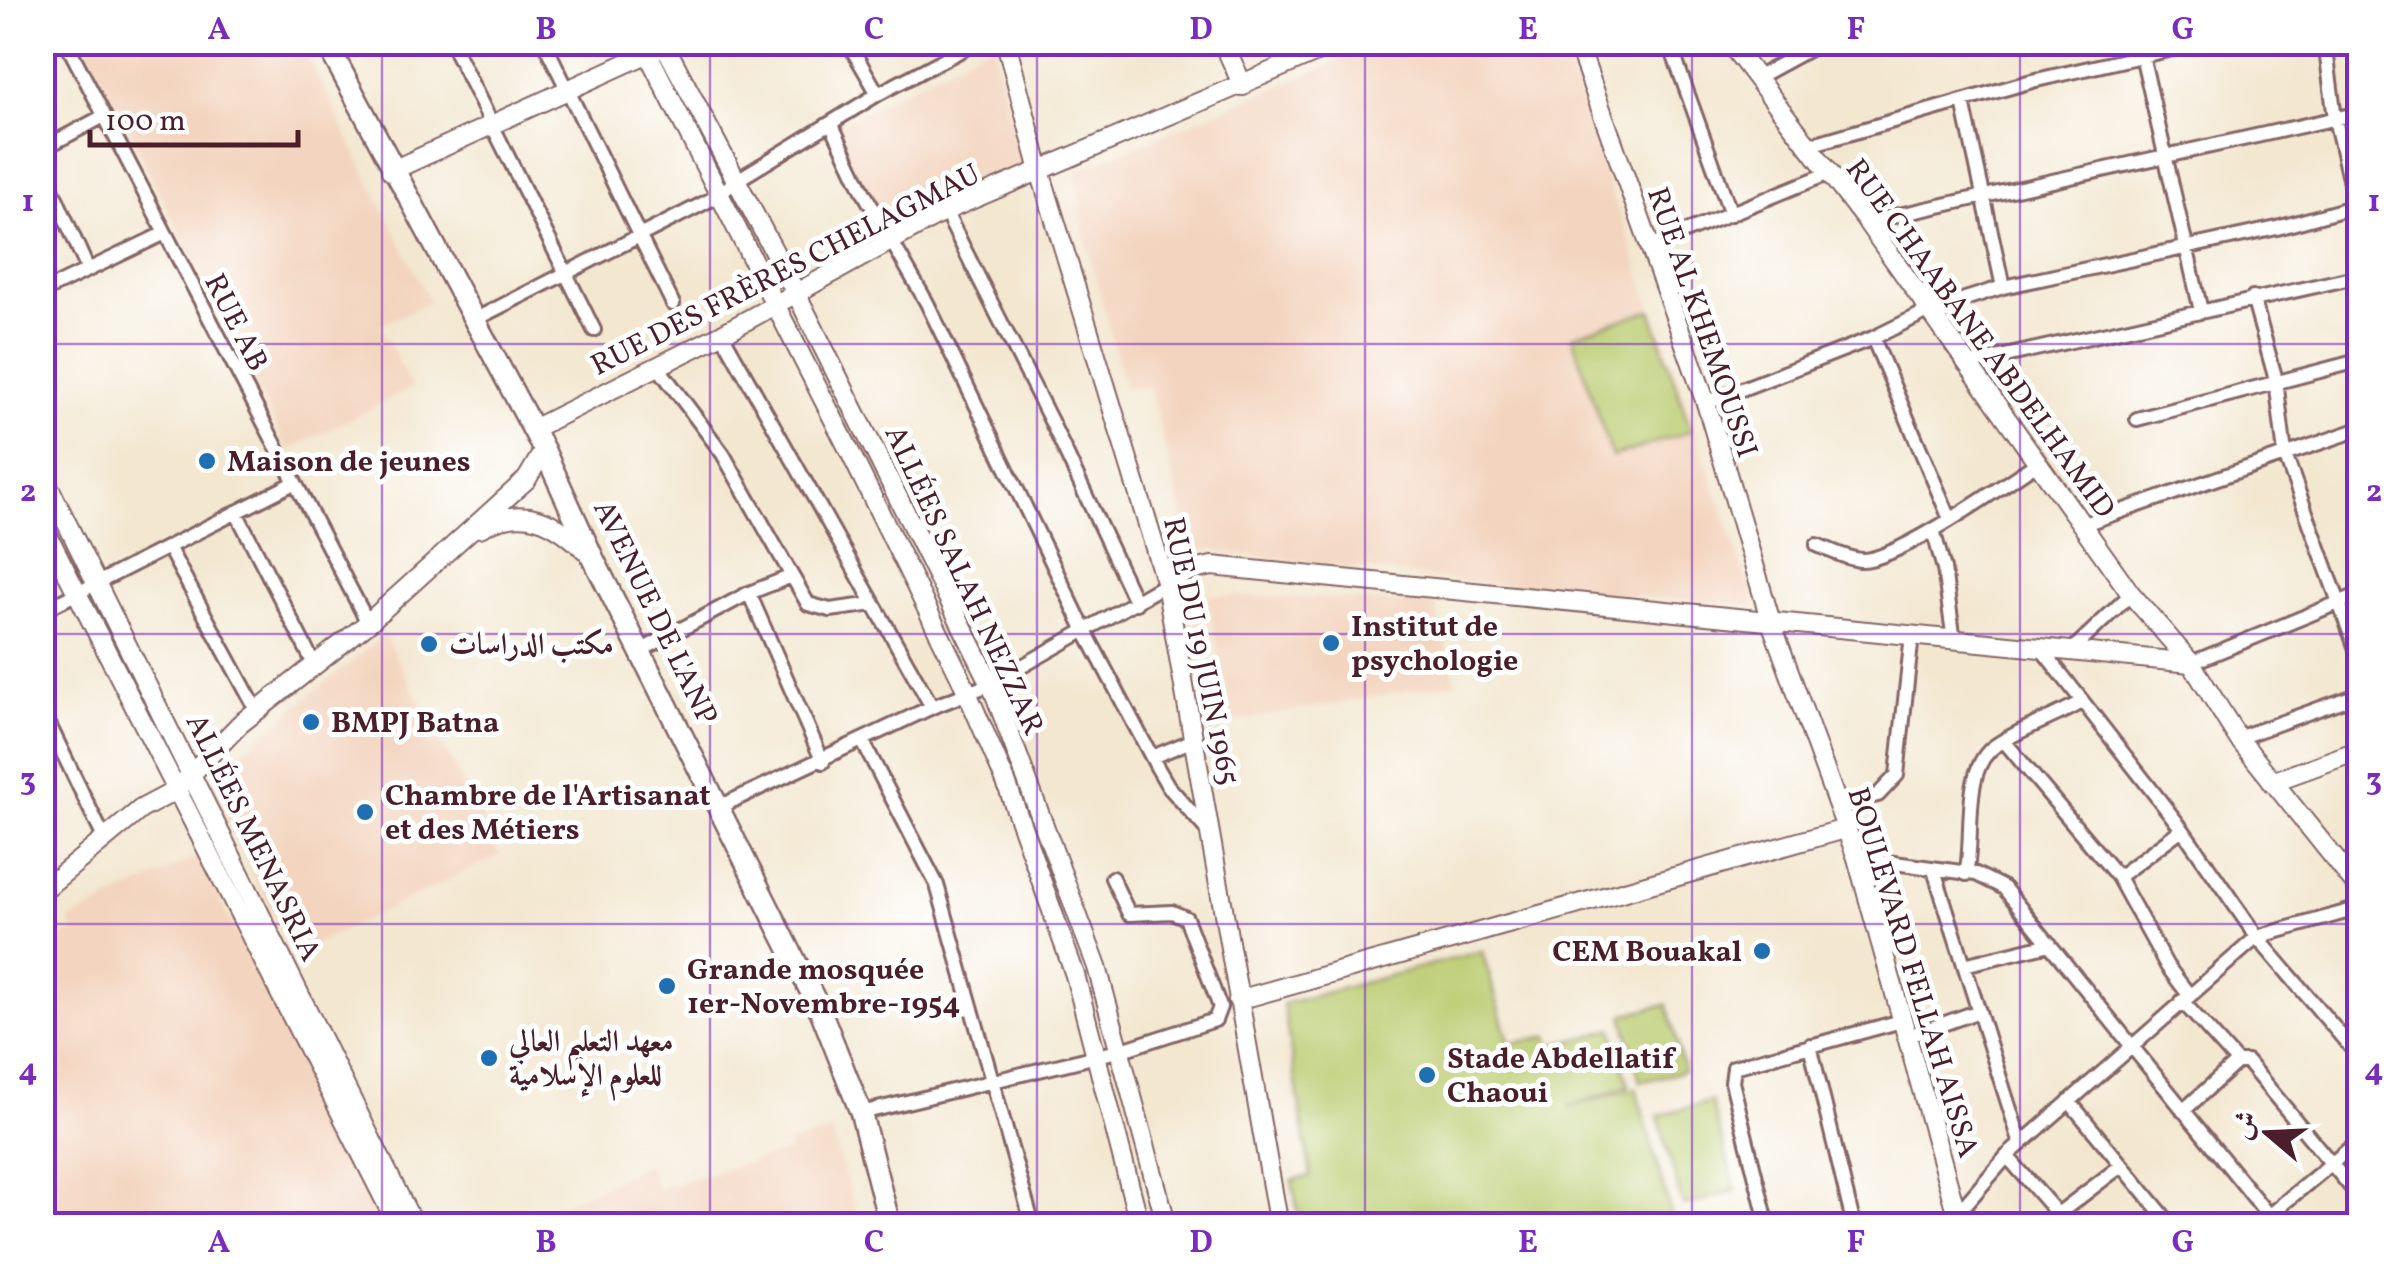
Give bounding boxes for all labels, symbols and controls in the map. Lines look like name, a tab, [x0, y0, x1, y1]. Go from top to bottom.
text: A	[208, 9, 231, 53]
text: B	[535, 9, 557, 53]
text: C	[864, 9, 884, 53]
text: D	[1189, 9, 1213, 53]
text: E	[1518, 9, 1538, 53]
text: F	[1847, 9, 1866, 53]
text: G	[2172, 9, 2194, 53]
scale bar	[90, 85, 298, 147]
text: 100 m	[105, 101, 186, 143]
street label: RUE CHAABANE ABDELHAMID	[1835, 151, 2124, 528]
street label: RUE DES FRÈRES CHELAGMAU	[584, 154, 988, 387]
text: 1	[22, 181, 34, 225]
text: 1	[2368, 181, 2380, 225]
street label: RUE AL KHEMOUSSI	[1635, 182, 1767, 464]
street label: RUE AB	[193, 267, 278, 379]
street label: ALLÉES SALAH NEZZAR	[873, 419, 1054, 743]
place label: Maison de jeunes	[227, 442, 471, 484]
marker: Maison de jeunes	[196, 450, 218, 472]
text: 2	[20, 471, 36, 515]
text: 2	[2366, 471, 2382, 515]
street label: AVENUE DE L'ANP	[582, 493, 727, 732]
street label: RUE DU 19 JUIN 1965	[1151, 513, 1249, 789]
place label: Institut de psychologie	[1351, 607, 1518, 683]
place label: مكتب الدراسات	[449, 625, 614, 667]
marker: Institut de psychologie	[1320, 632, 1342, 654]
marker: مكتب الدراسات	[418, 633, 440, 655]
place label: BMPJ Batna	[331, 703, 500, 745]
street label: ALLÉES MENASRIA	[174, 707, 330, 969]
marker: BMPJ Batna	[300, 711, 322, 733]
text: 3	[20, 760, 36, 804]
text: 3	[2366, 760, 2382, 804]
place label: Chambre de l'Artisanat et des Métiers	[385, 776, 711, 852]
street label: BOULEVARD FELLAH AISSA	[1836, 782, 1988, 1163]
marker: Chambre de l'Artisanat et des Métiers	[354, 801, 376, 823]
place label: CEM Bouakal	[1552, 932, 1742, 974]
marker: CEM Bouakal	[1751, 940, 1773, 962]
place label: Grande mosquée 1er-Novembre-1954	[687, 950, 961, 1026]
marker: Grande mosquée 1er-Novembre-1954	[656, 975, 678, 997]
place label: معهد التعليم العالي للعلوم الإسلامية	[508, 1022, 673, 1101]
place label: Stade Abdellatif Chaoui	[1447, 1039, 1676, 1115]
marker: معهد التعليم العالي للعلوم الإسلامية	[478, 1047, 500, 1069]
text: 4	[18, 1050, 38, 1094]
text: 4	[2364, 1050, 2384, 1094]
marker: Stade Abdellatif Chaoui	[1416, 1064, 1438, 1086]
north arrow	[2217, 1083, 2317, 1183]
text: ش	[2223, 1106, 2269, 1145]
text: A	[208, 1222, 231, 1266]
text: B	[535, 1222, 557, 1266]
text: C	[864, 1222, 884, 1266]
text: D	[1189, 1222, 1213, 1266]
text: E	[1518, 1222, 1538, 1266]
text: F	[1847, 1222, 1866, 1266]
text: G	[2172, 1222, 2194, 1266]

